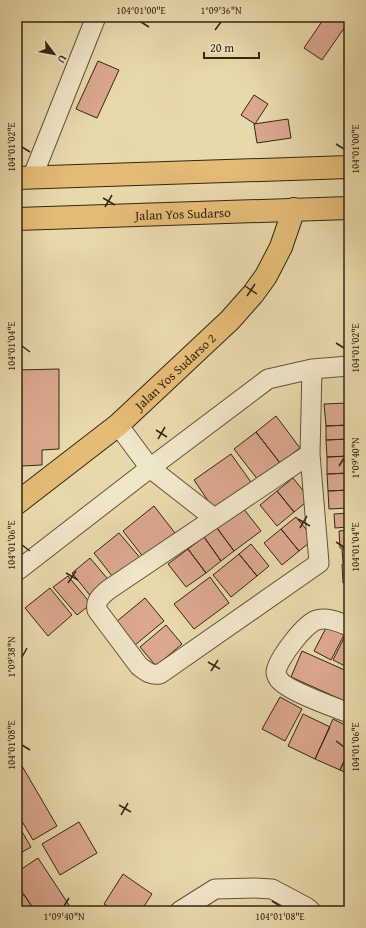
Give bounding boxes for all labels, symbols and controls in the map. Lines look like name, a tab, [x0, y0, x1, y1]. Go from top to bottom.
text: 104°01'00"E	[116, 3, 166, 18]
text: 1°09'36"N	[200, 3, 242, 18]
north arrow	[34, 34, 74, 74]
scale bar	[204, 34, 259, 60]
text: 20 m	[210, 39, 234, 56]
text: U	[53, 52, 71, 67]
text: 104°01'02"E	[4, 122, 19, 172]
text: 104°01'00"E	[348, 124, 363, 174]
street label: Jalan Yos Sudarso	[133, 202, 231, 225]
text: 104°01'04"E	[4, 321, 19, 371]
text: 104°01'02"E	[348, 323, 363, 373]
street label: Jalan Yos Sudarso 2	[129, 329, 220, 416]
text: 1°09'40"N	[348, 437, 363, 479]
text: 104°01'06"E	[4, 520, 19, 570]
text: 104°01'04"E	[348, 522, 363, 572]
text: 1°09'38"N	[4, 636, 19, 678]
text: 104°01'08"E	[4, 720, 19, 770]
text: 104°01'06"E	[348, 722, 363, 772]
text: 1°09'40"N	[43, 909, 85, 924]
text: 104°01'08"E	[255, 909, 305, 924]

